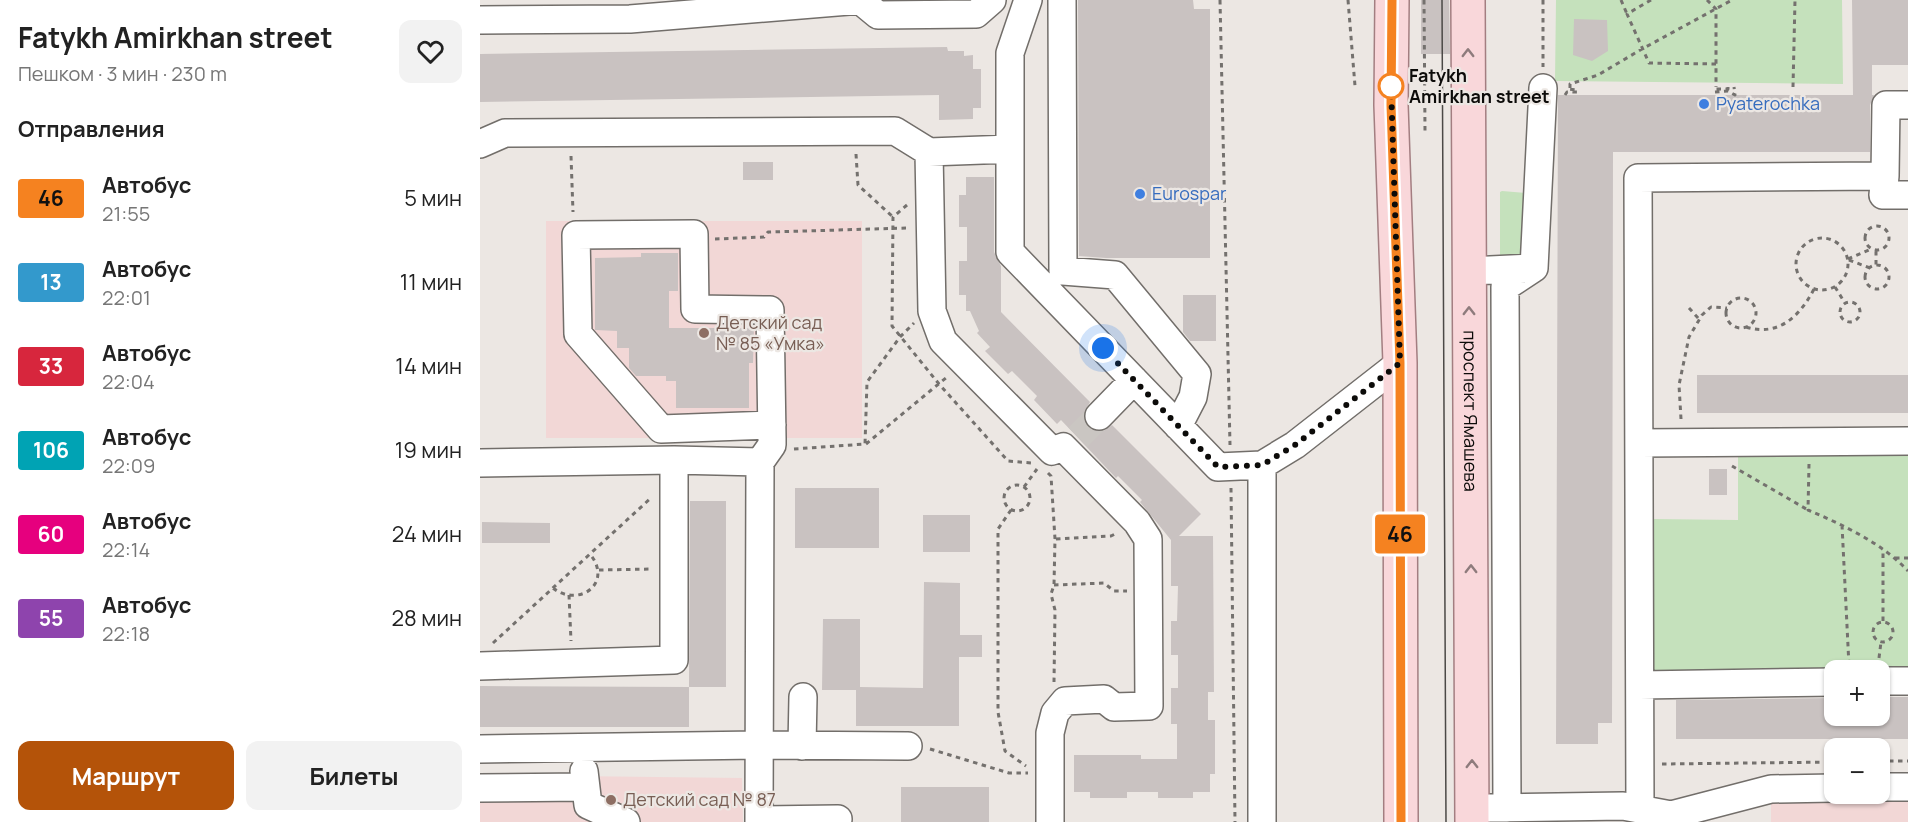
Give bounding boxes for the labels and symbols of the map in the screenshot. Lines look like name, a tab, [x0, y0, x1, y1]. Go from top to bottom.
one-way arrow	[1462, 48, 1474, 57]
place label: Fatykh Amirkhan street	[1409, 63, 1550, 108]
marker: Fatykh Amirkhan street	[1378, 73, 1404, 99]
place label: Pyaterochka	[1716, 91, 1820, 115]
marker: Pyaterochka	[1697, 97, 1711, 111]
place label: Eurospar	[1152, 181, 1227, 205]
marker: Eurospar	[1133, 187, 1147, 201]
one-way arrow	[1463, 306, 1475, 315]
place label: Детский сад № 85 «Умка»	[716, 310, 825, 355]
marker: Детский сад № 85 «Умка»	[697, 326, 711, 340]
street label: проспект Ямашева	[1459, 330, 1483, 492]
your location	[1088, 333, 1118, 363]
line badge: 46	[1373, 514, 1427, 554]
one-way arrow	[1465, 564, 1477, 573]
one-way arrow	[1466, 759, 1478, 768]
place label: Детский сад № 87	[623, 787, 776, 811]
marker: Детский сад № 87	[604, 793, 618, 807]

